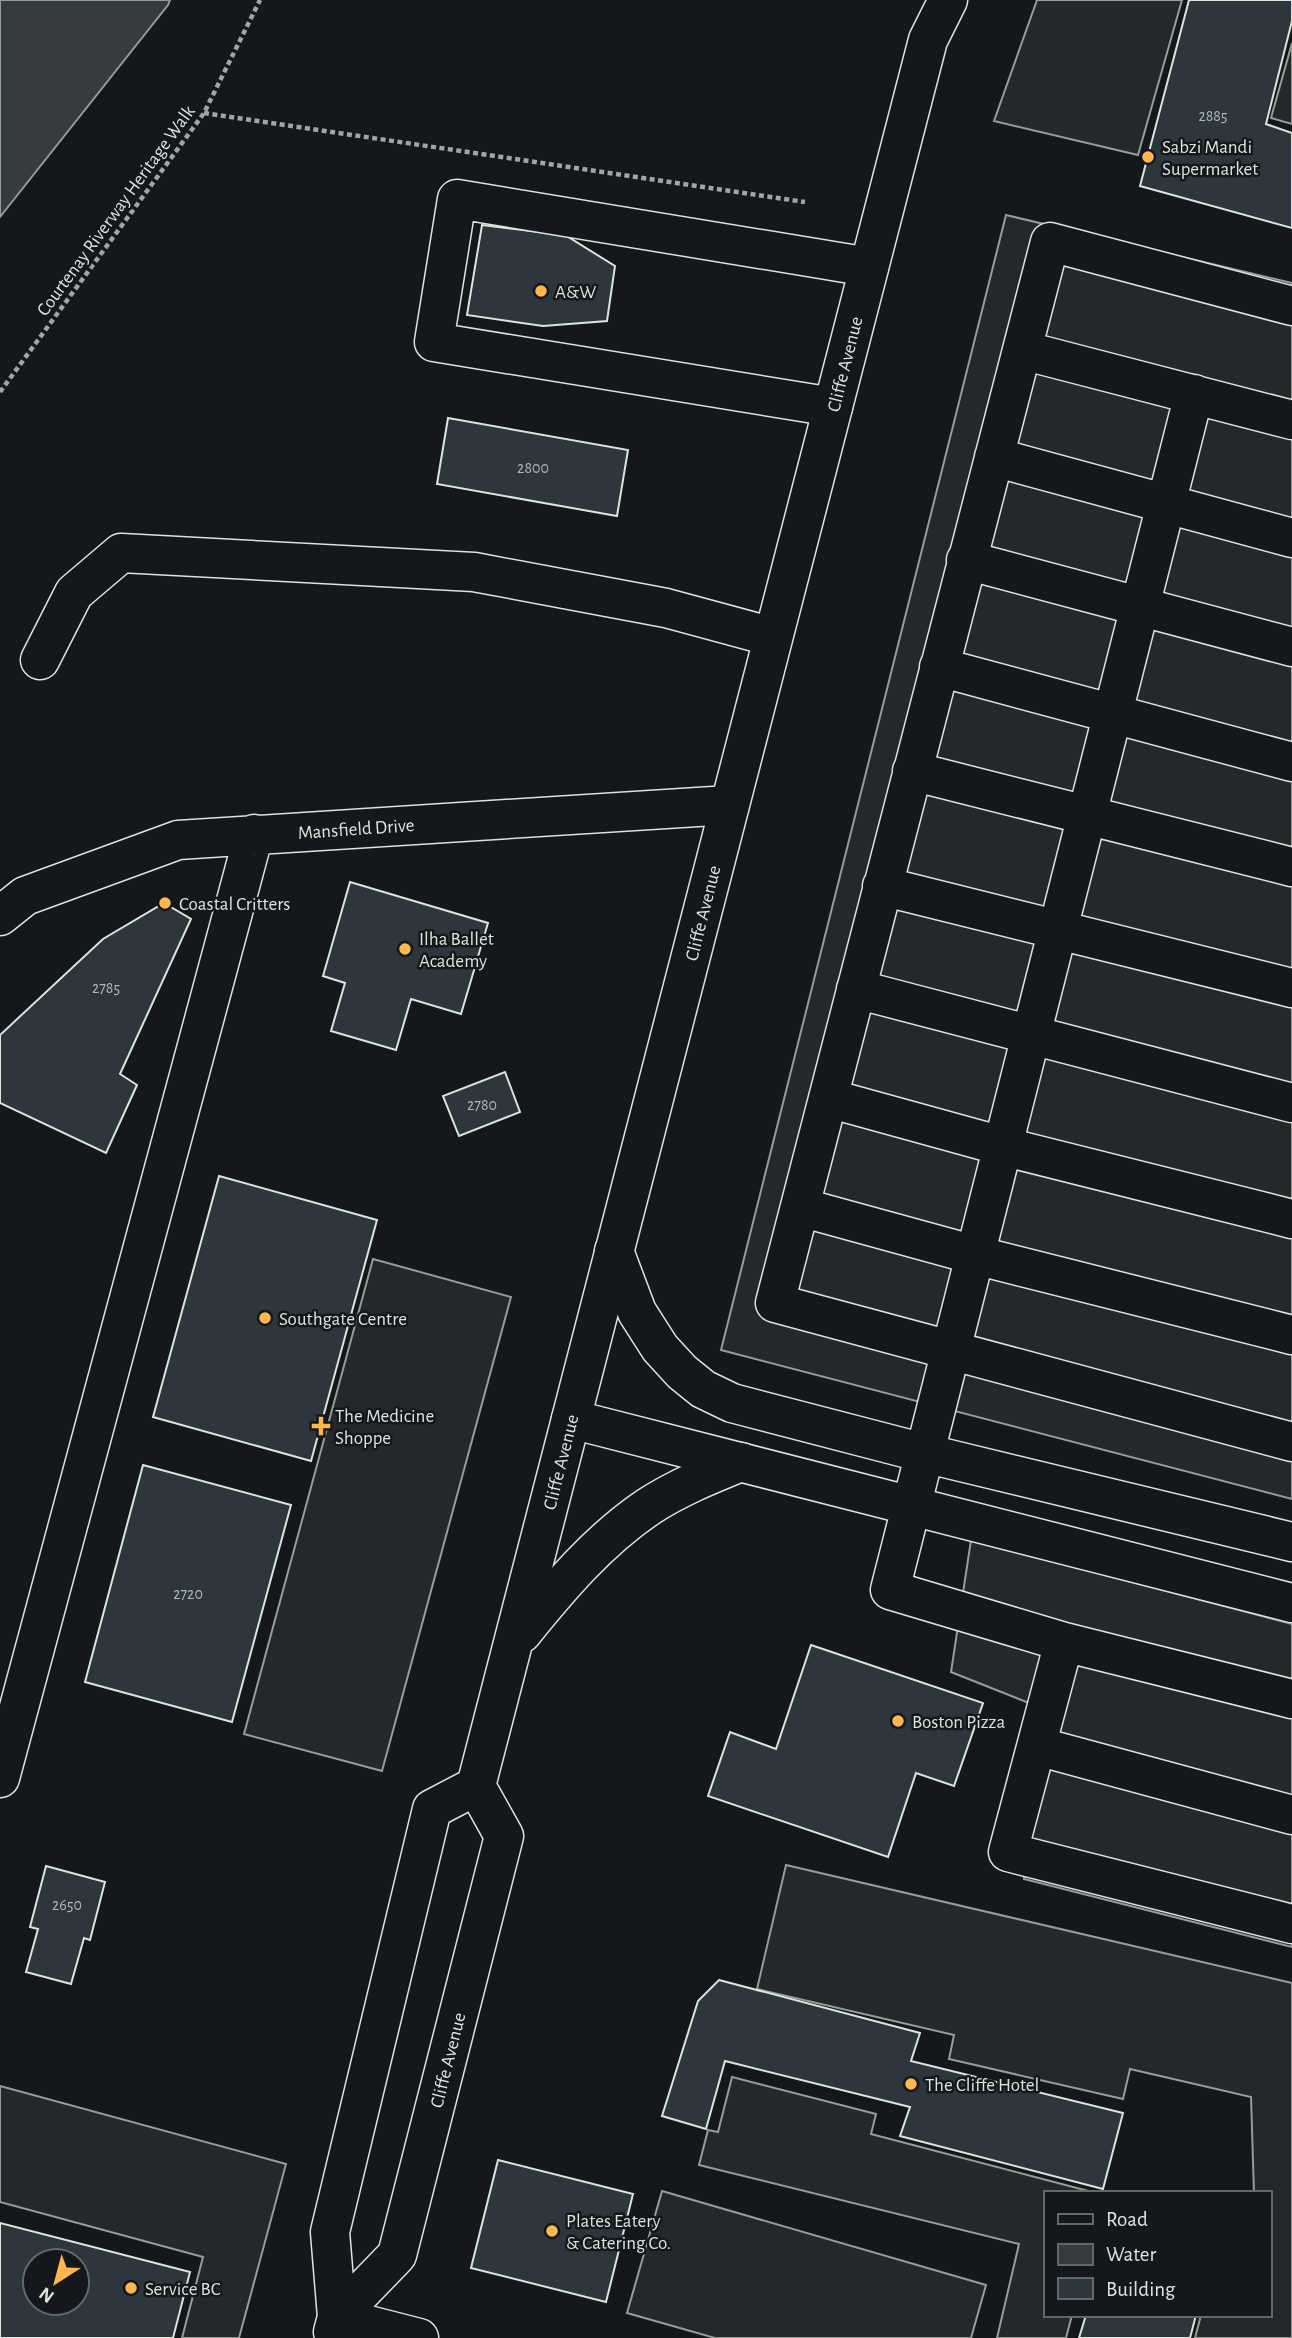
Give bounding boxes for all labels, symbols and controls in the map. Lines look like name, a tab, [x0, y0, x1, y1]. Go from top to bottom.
street label: Courtenay Riverway Heritage Walk	[34, 102, 199, 320]
house number: 2885	[1198, 108, 1228, 124]
place label: Sabzi Mandi Supermarket	[1162, 138, 1258, 179]
marker: Sabzi Mandi Supermarket	[1140, 149, 1156, 165]
marker: A&W	[533, 283, 549, 299]
place label: A&W	[555, 283, 596, 302]
street label: Cliffe Avenue	[824, 315, 866, 414]
house number: 2800	[517, 460, 549, 476]
street label: Mansfield Drive	[297, 816, 415, 843]
street label: Cliffe Avenue	[682, 864, 724, 963]
marker: Coastal Critters	[157, 895, 173, 911]
place label: Coastal Critters	[179, 895, 290, 914]
place label: Ilha Ballet Academy	[419, 930, 494, 971]
marker: Ilha Ballet Academy	[397, 941, 413, 957]
house number: 2785	[92, 980, 120, 996]
house number: 2780	[467, 1097, 497, 1113]
marker: Southgate Centre	[257, 1310, 273, 1326]
place label: Southgate Centre	[279, 1310, 407, 1329]
place label: The Medicine Shoppe	[335, 1407, 434, 1448]
street label: Cliffe Avenue	[540, 1413, 582, 1512]
marker: The Medicine Shoppe	[313, 1418, 329, 1434]
house number: 2720	[173, 1586, 203, 1602]
marker: Boston Pizza	[890, 1713, 906, 1729]
place label: Boston Pizza	[912, 1713, 1005, 1732]
house number: 2650	[52, 1897, 82, 1913]
street label: Cliffe Avenue	[427, 2011, 469, 2110]
marker: The Cliffe Hotel	[903, 2076, 919, 2092]
place label: The Cliffe Hotel	[925, 2076, 1039, 2095]
legend	[1044, 2191, 1271, 2317]
text: Road	[1106, 2209, 1148, 2230]
place label: Plates Eatery & Catering Co.	[566, 2212, 671, 2253]
marker: Plates Eatery & Catering Co.	[544, 2223, 560, 2239]
text: Water	[1106, 2244, 1156, 2265]
north arrow	[21, 2247, 91, 2317]
text: Building	[1106, 2279, 1176, 2300]
marker: Service BC	[123, 2280, 139, 2296]
place label: Service BC	[145, 2280, 221, 2299]
text: N	[36, 2283, 58, 2306]

